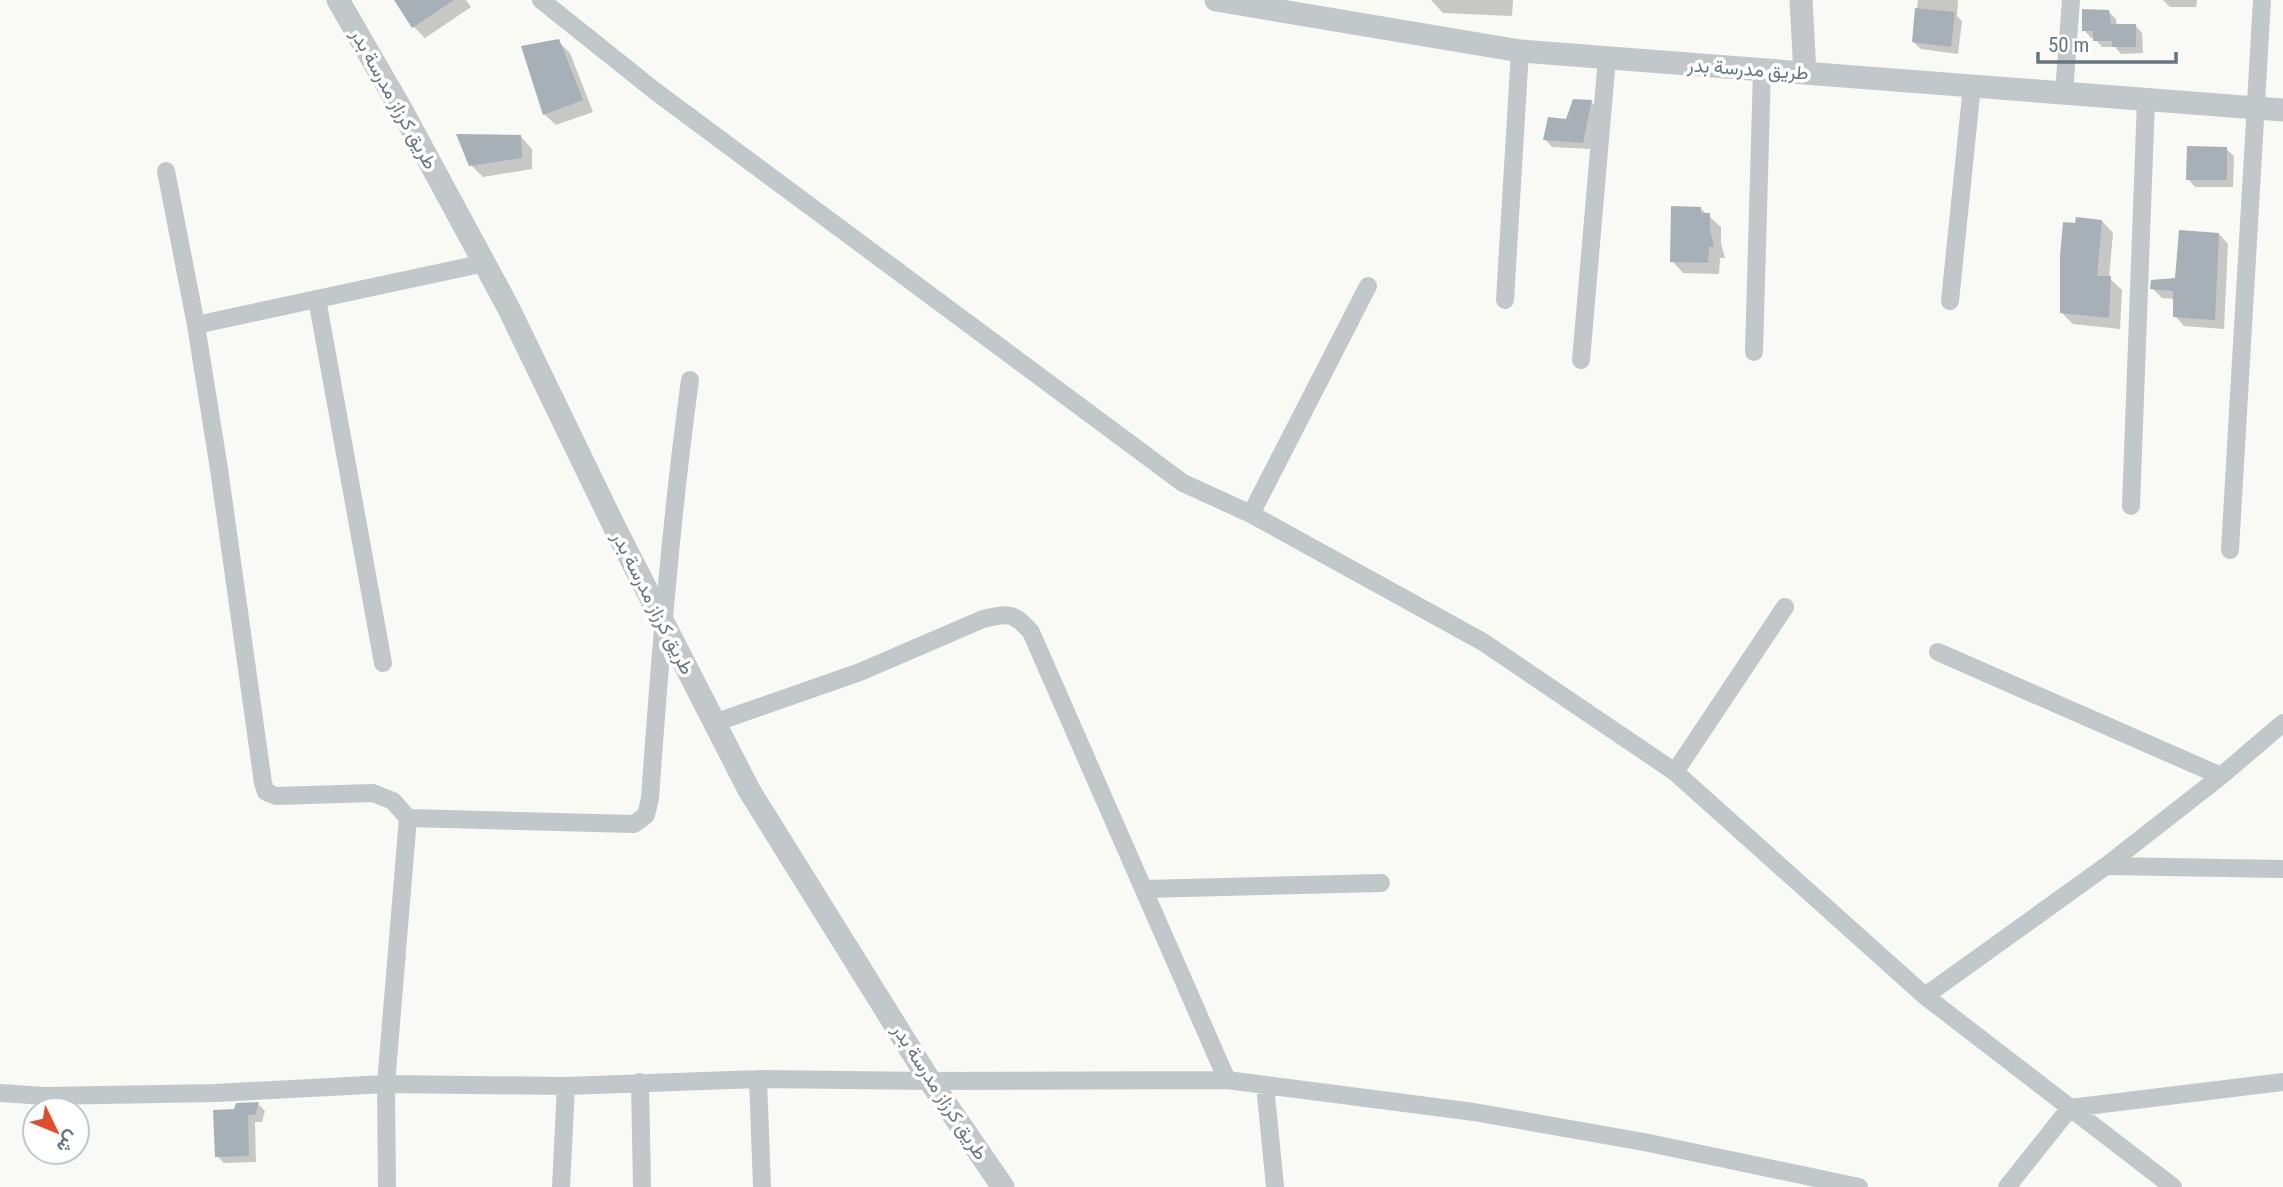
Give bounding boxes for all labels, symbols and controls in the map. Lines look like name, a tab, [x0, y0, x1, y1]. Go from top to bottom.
scale bar	[2038, 21, 2176, 65]
street label: طريق كرزاز مدرسة بدر	[345, 24, 442, 173]
text: 50 m	[2048, 33, 2089, 57]
street label: طريق مدرسة بدر	[1686, 53, 1809, 85]
street label: طريق كرزاز مدرسة بدر	[607, 527, 699, 678]
street label: طريق كرزاز مدرسة بدر	[887, 1019, 992, 1164]
north arrow	[21, 1096, 91, 1166]
text: ش	[52, 1126, 84, 1159]

